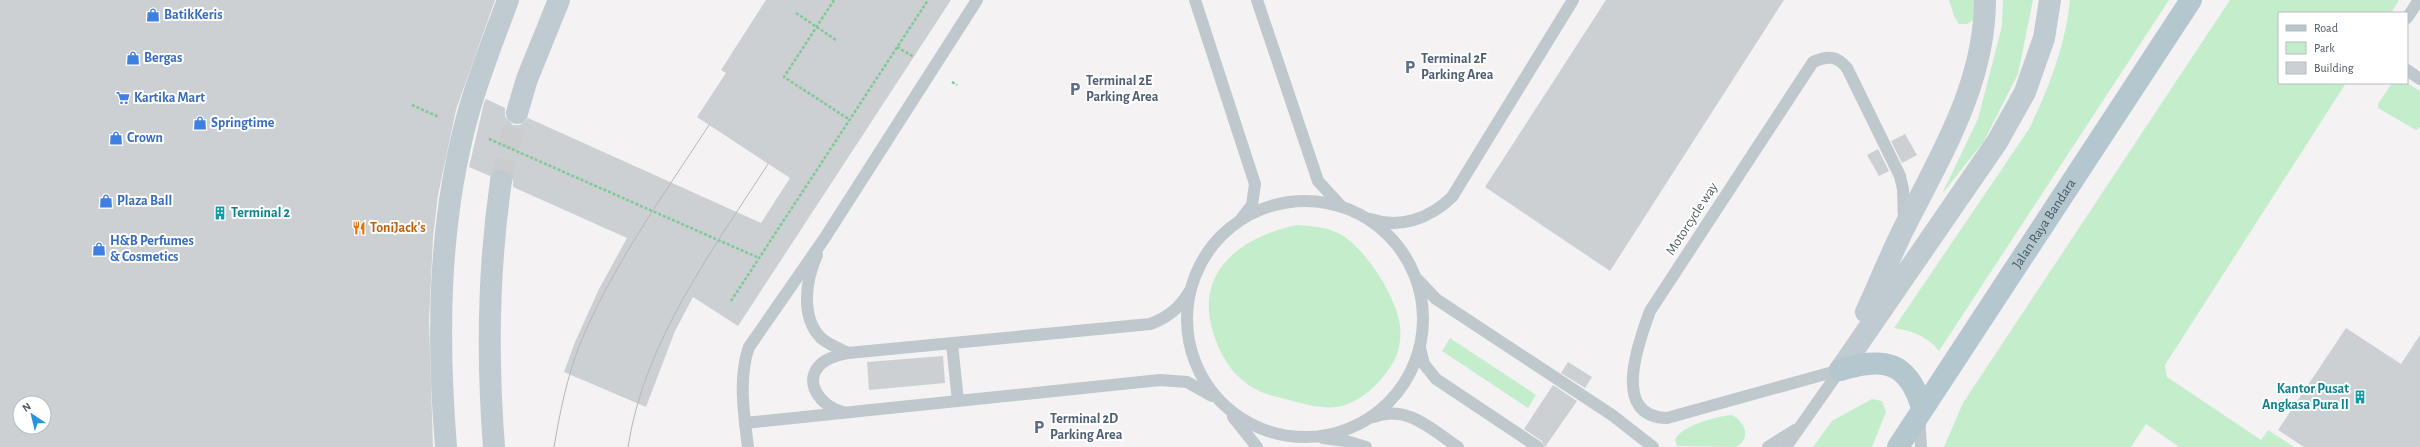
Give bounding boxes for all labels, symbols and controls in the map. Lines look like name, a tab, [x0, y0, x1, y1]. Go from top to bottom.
shop icon: BatikKeris	[145, 7, 161, 23]
place label: BatikKeris	[164, 8, 223, 22]
legend	[2278, 12, 2408, 84]
text: Road	[2314, 22, 2338, 34]
text: Park	[2314, 42, 2335, 54]
shop icon: Bergas	[125, 50, 141, 66]
place label: Bergas	[144, 51, 182, 65]
place label: Terminal 2F Parking Area	[1421, 52, 1494, 82]
parking icon: Terminal 2F Parking Area	[1402, 59, 1418, 75]
text: Building	[2314, 62, 2354, 74]
place label: Terminal 2E Parking Area	[1086, 74, 1159, 104]
parking icon: Terminal 2E Parking Area	[1067, 81, 1083, 97]
supermarket icon: Kartika Mart	[115, 90, 131, 106]
place label: Kartika Mart	[134, 91, 205, 105]
shop icon: Springtime	[192, 115, 208, 131]
place label: Springtime	[211, 116, 275, 130]
shop icon: Crown	[108, 130, 124, 146]
place label: Crown	[127, 131, 163, 145]
street label: Jalan Raya Bandara	[2010, 176, 2079, 271]
street label: Motorcycle way	[1663, 180, 1721, 258]
shop icon: Plaza Ball	[98, 193, 114, 209]
place label: Plaza Ball	[117, 194, 172, 208]
building icon: Terminal 2	[212, 205, 228, 221]
place label: Terminal 2	[231, 206, 291, 220]
restaurant icon: ToniJack's	[351, 220, 367, 236]
place label: ToniJack's	[370, 221, 426, 235]
place label: H&B Perfumes & Cosmetics	[110, 234, 194, 264]
shop icon: H&B Perfumes & Cosmetics	[91, 241, 107, 257]
place label: Kantor Pusat Angkasa Pura II	[2262, 382, 2349, 412]
building icon: Kantor Pusat Angkasa Pura II	[2352, 389, 2368, 405]
north arrow	[12, 395, 52, 435]
text: N	[20, 401, 33, 414]
place label: Terminal 2D Parking Area	[1050, 412, 1123, 442]
parking icon: Terminal 2D Parking Area	[1031, 419, 1047, 435]

